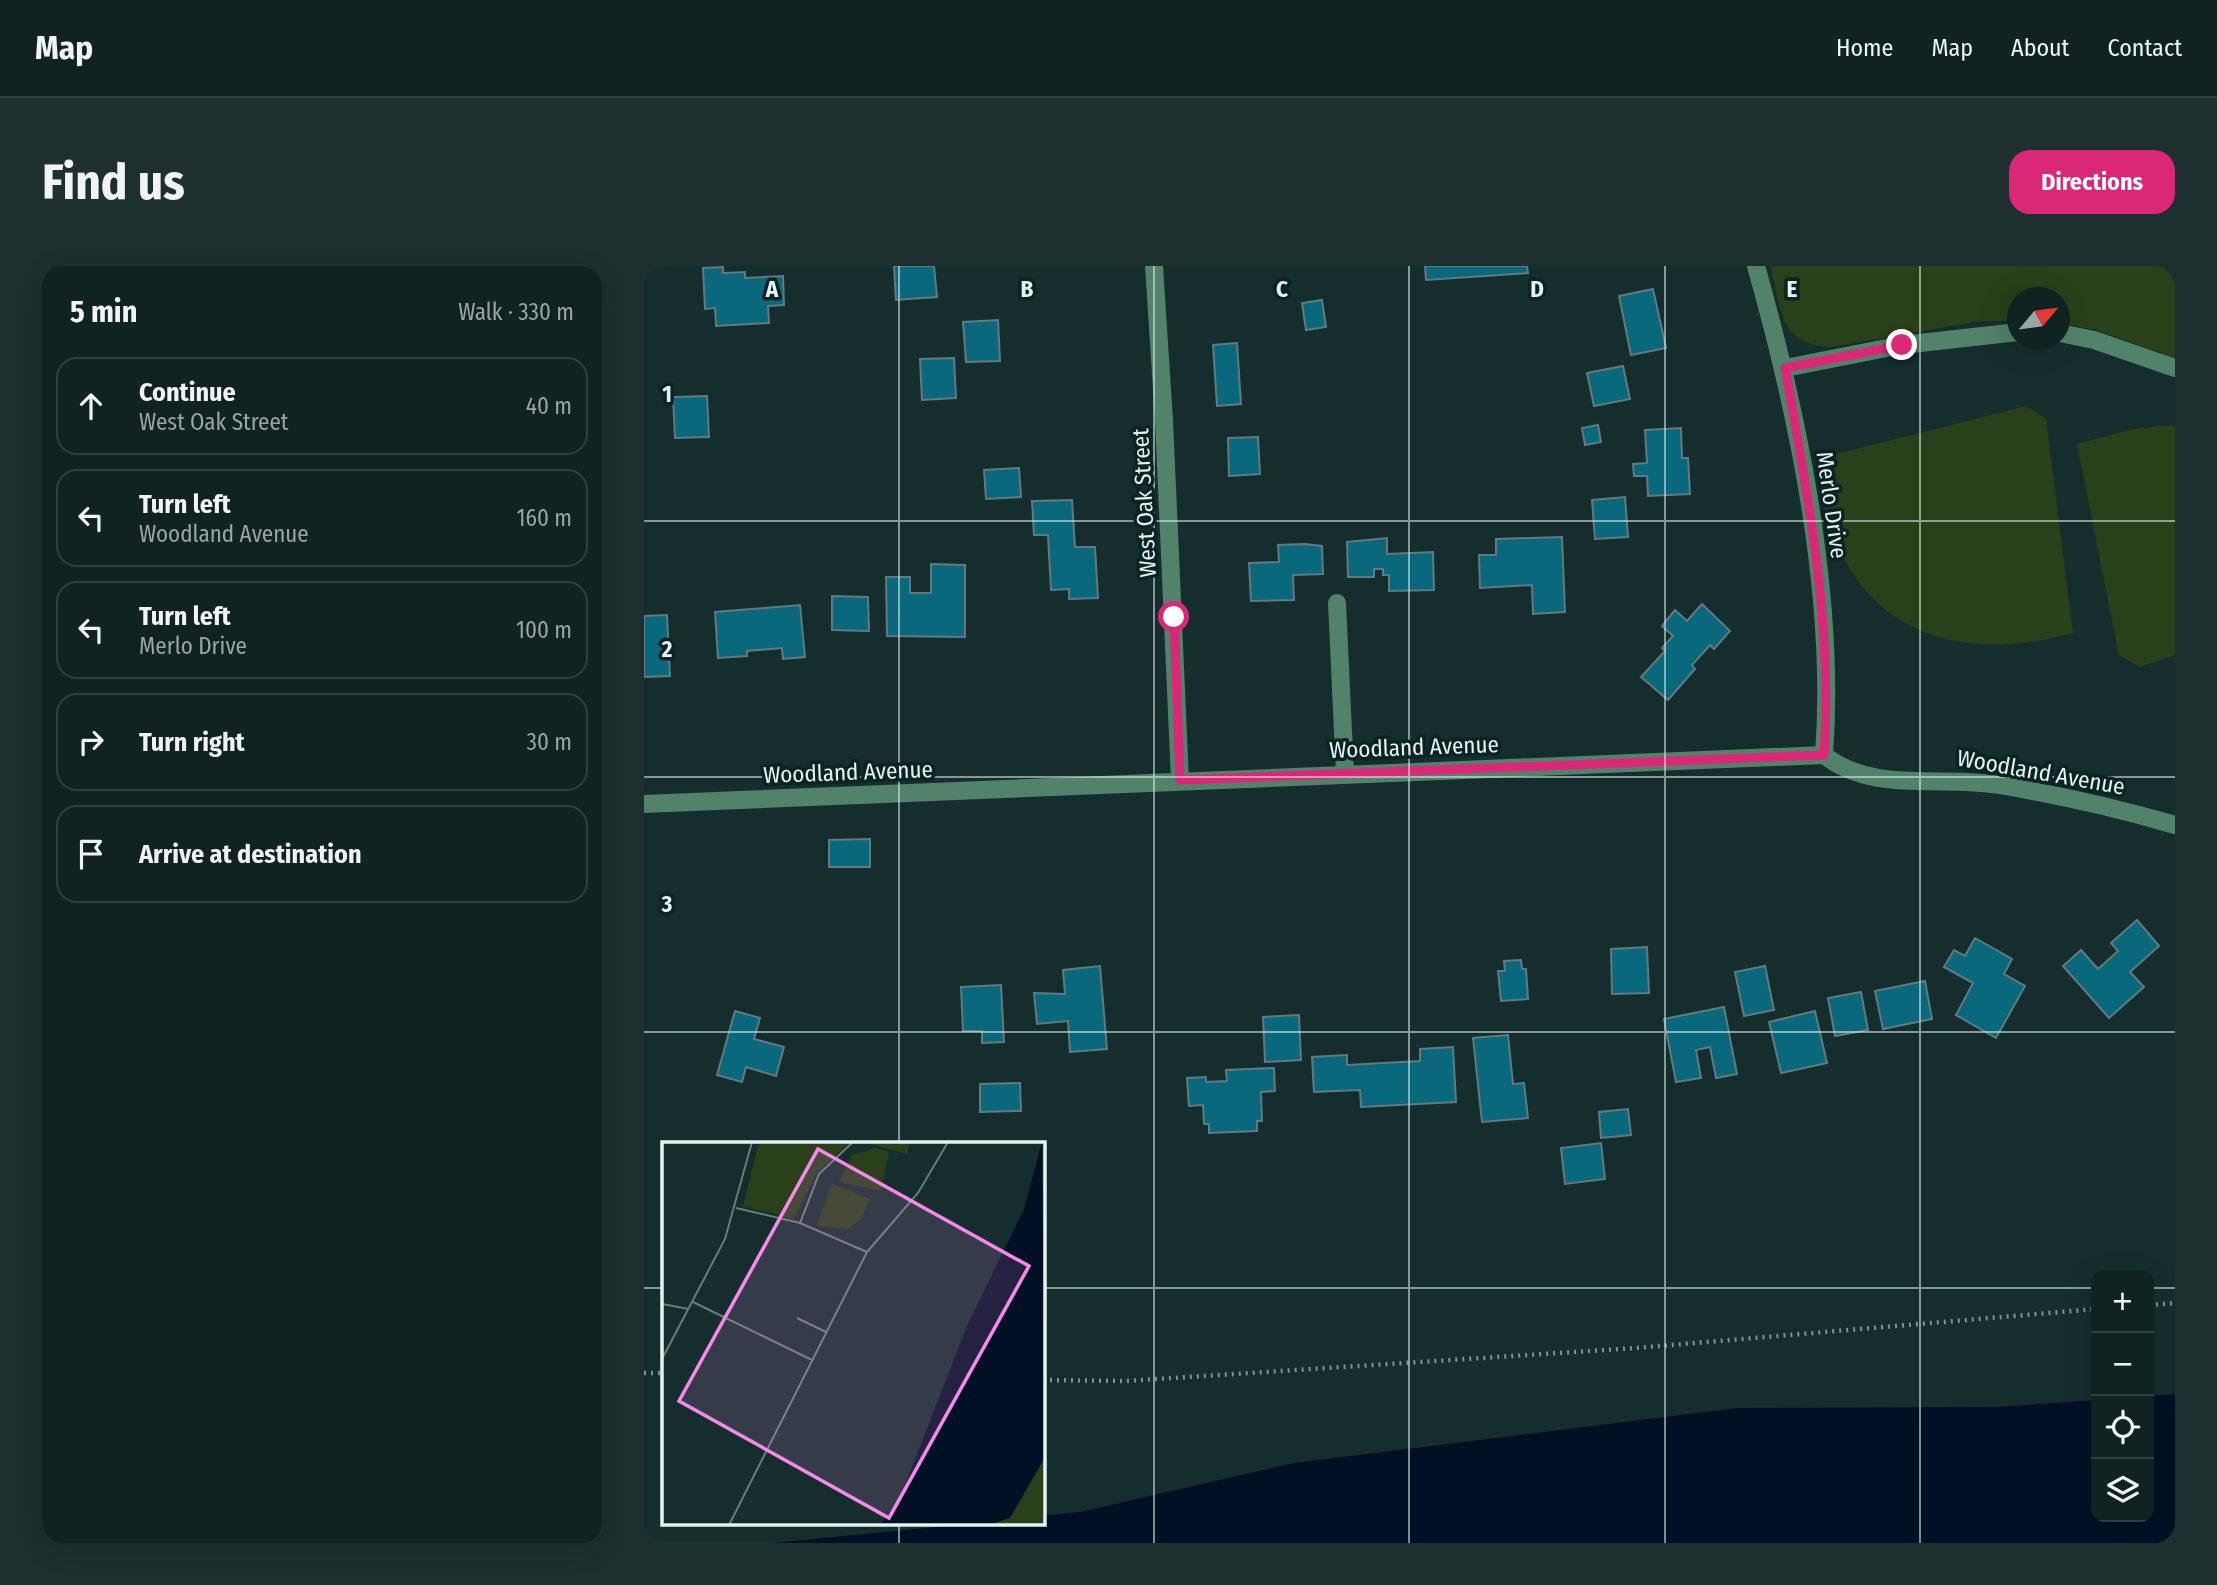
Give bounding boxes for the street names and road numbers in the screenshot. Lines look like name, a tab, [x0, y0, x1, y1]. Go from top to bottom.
street label: West Oak Street	[1126, 427, 1162, 578]
street label: Merlo Drive	[1811, 450, 1853, 560]
street label: Woodland Avenue	[1329, 730, 1499, 764]
street label: Woodland Avenue	[1955, 743, 2127, 801]
street label: Woodland Avenue	[763, 755, 933, 789]

